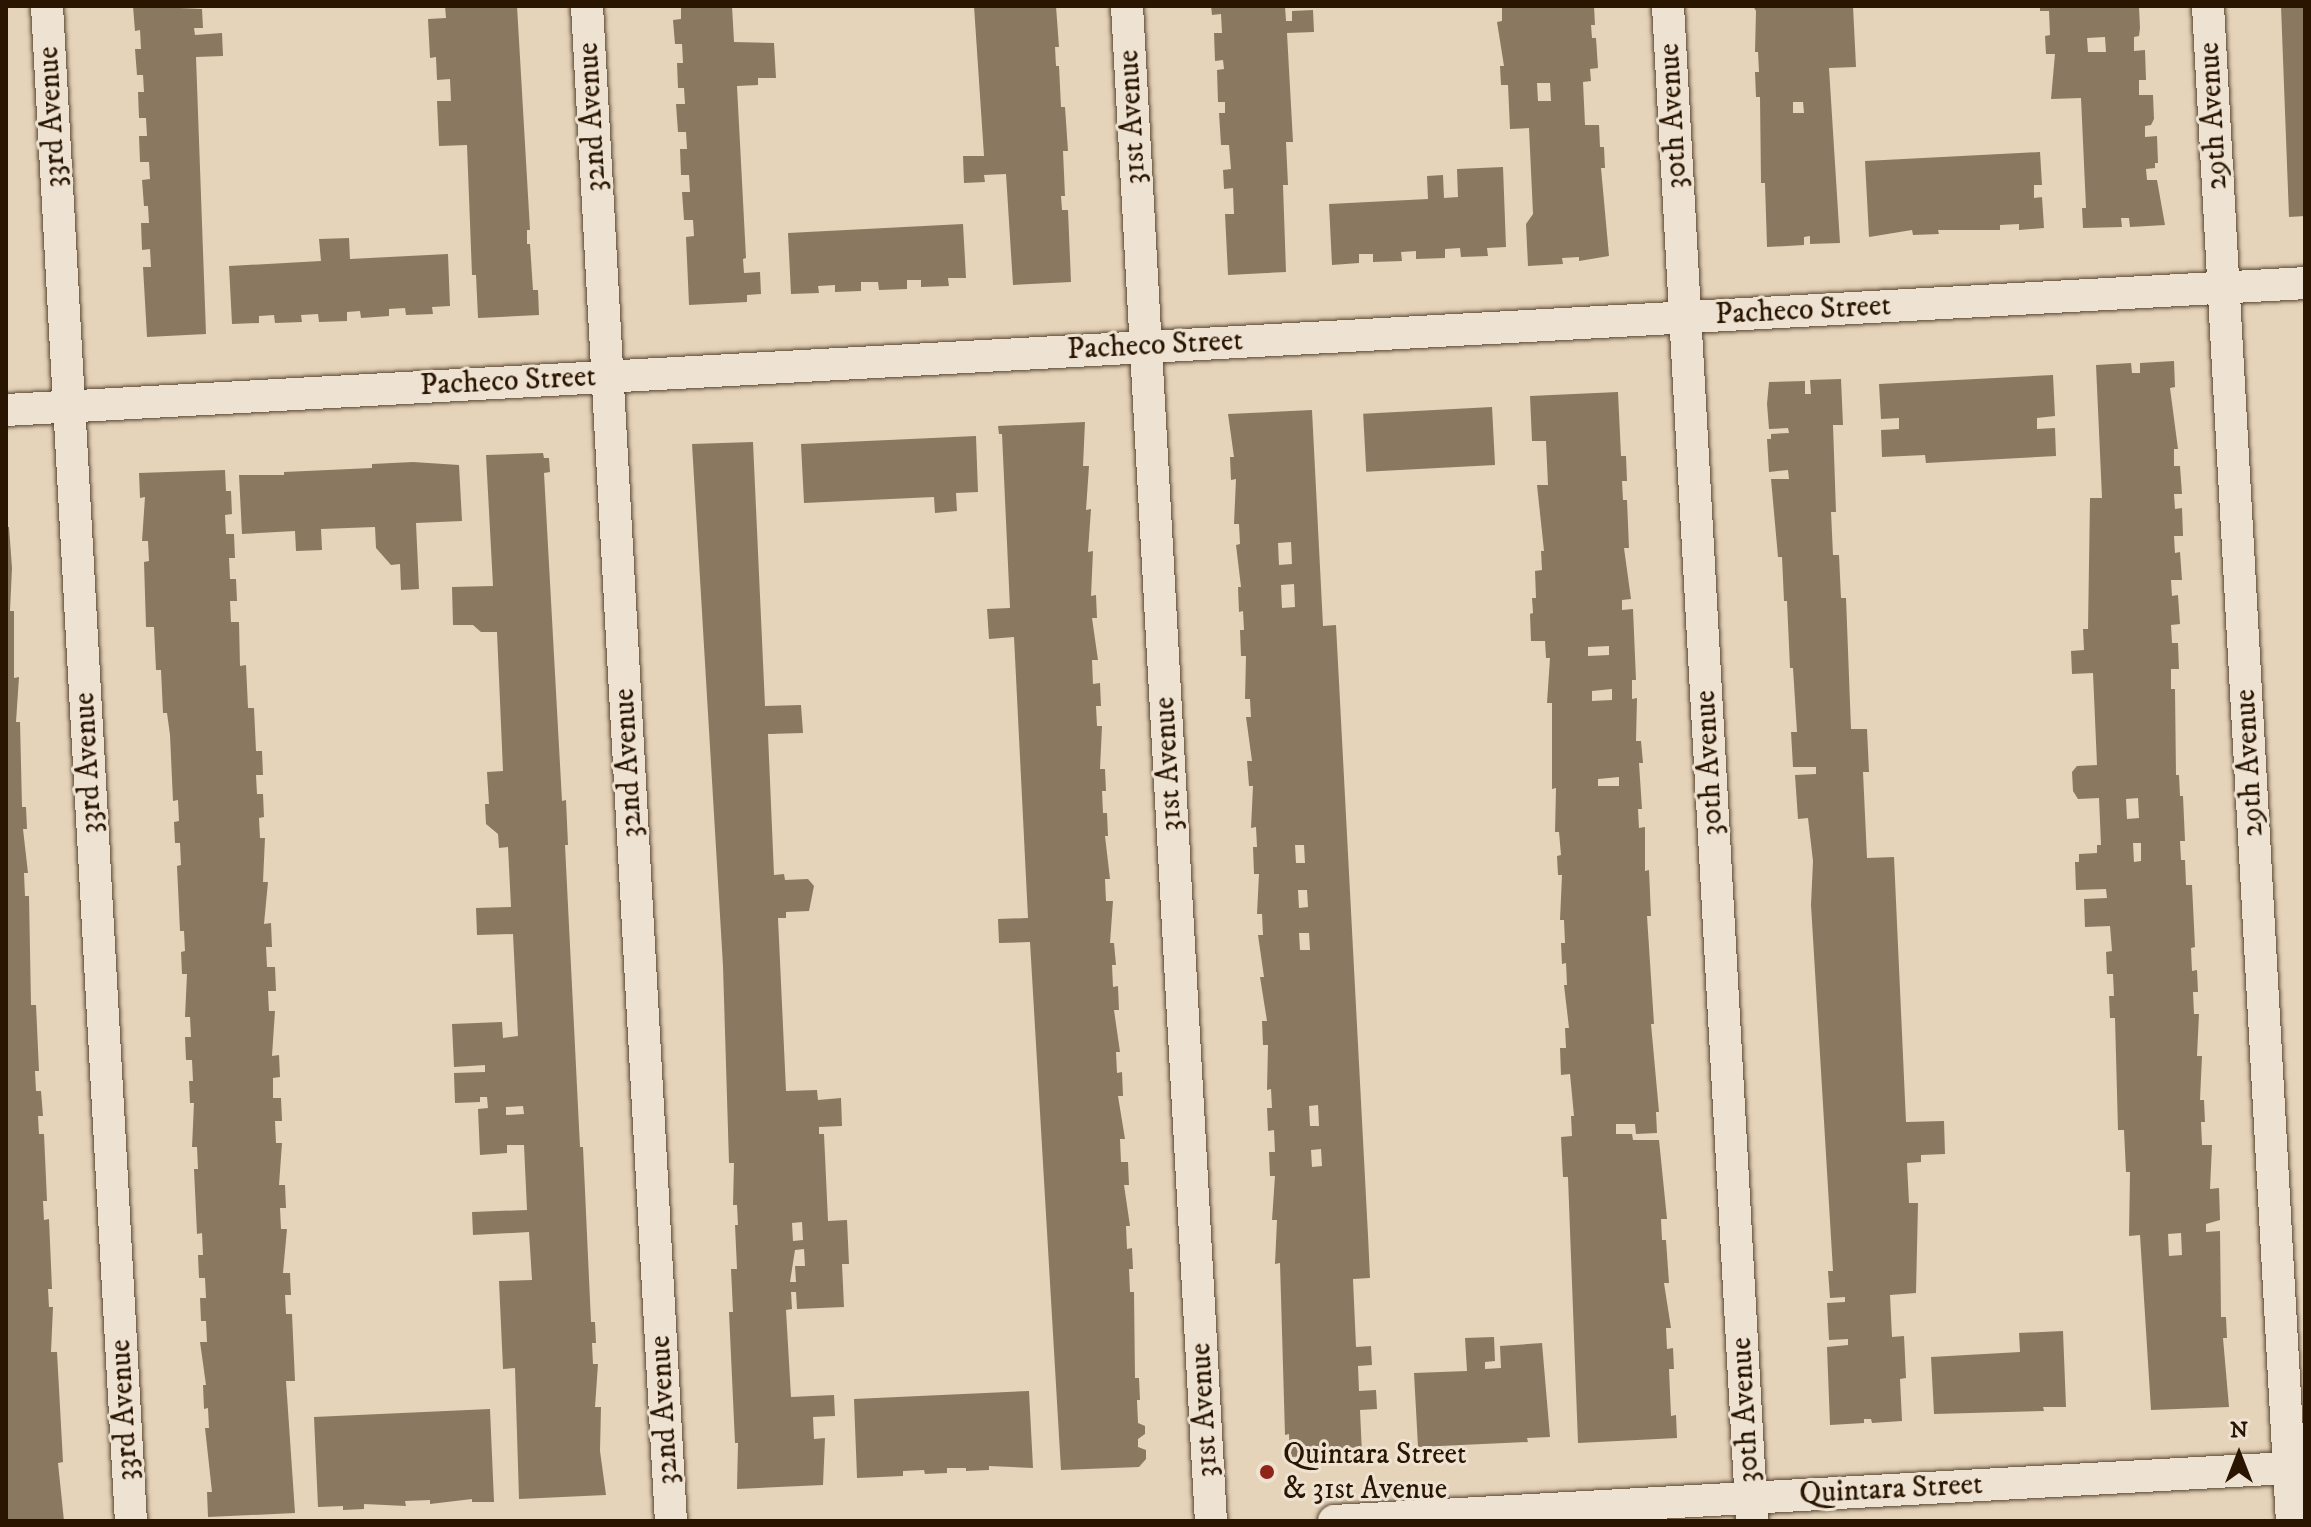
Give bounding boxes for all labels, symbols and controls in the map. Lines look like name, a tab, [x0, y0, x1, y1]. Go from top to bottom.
street label: 32nd Avenue	[571, 41, 615, 193]
street label: 29th Avenue	[2192, 41, 2236, 191]
street label: 30th Avenue	[1652, 42, 1696, 190]
street label: 33rd Avenue	[31, 45, 75, 189]
street label: 31st Avenue	[1111, 49, 1155, 185]
street label: Pacheco Street	[1714, 288, 1892, 334]
street label: Pacheco Street	[1066, 323, 1244, 369]
street label: Pacheco Street	[419, 359, 597, 405]
street label: 32nd Avenue	[607, 687, 651, 839]
street label: 29th Avenue	[2228, 688, 2272, 838]
street label: 30th Avenue	[1688, 689, 1732, 837]
street label: 33rd Avenue	[67, 691, 111, 835]
street label: 31st Avenue	[1147, 696, 1191, 832]
street label: 32nd Avenue	[643, 1334, 687, 1486]
street label: 30th Avenue	[1724, 1336, 1768, 1484]
street label: 33rd Avenue	[103, 1338, 147, 1482]
street label: 31st Avenue	[1183, 1342, 1227, 1478]
north arrow	[2199, 1415, 2279, 1495]
text: N	[2230, 1417, 2248, 1444]
place label: Quintara Street & 31st Avenue	[1283, 1437, 1467, 1508]
marker: Quintara Street & 31st Avenue	[1258, 1463, 1276, 1481]
street label: Quintara Street	[1798, 1467, 1984, 1513]

